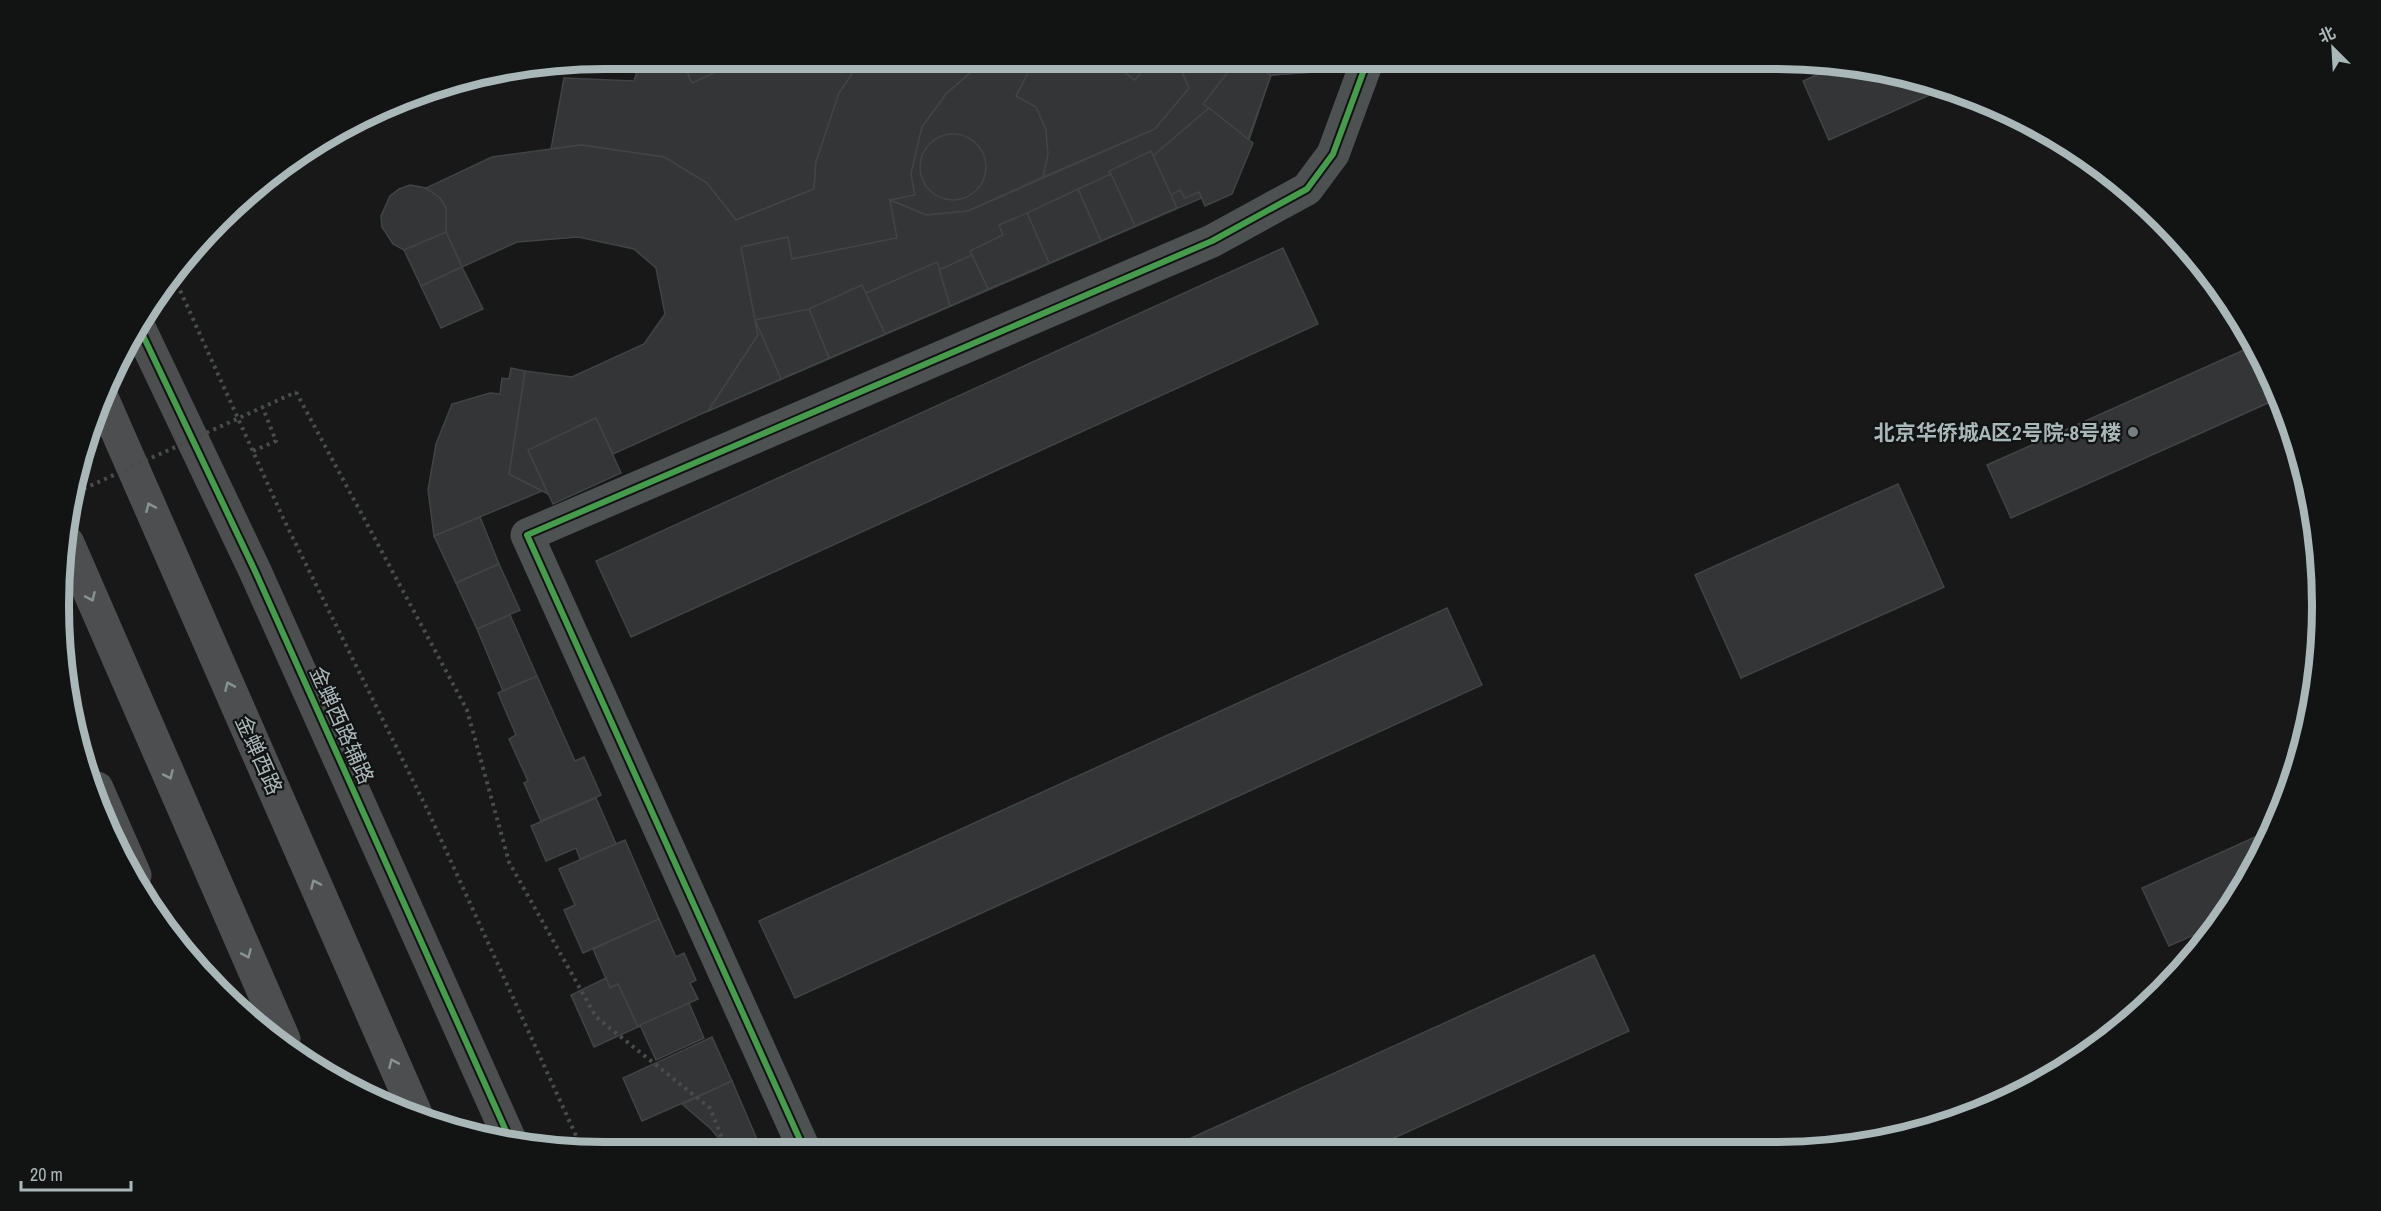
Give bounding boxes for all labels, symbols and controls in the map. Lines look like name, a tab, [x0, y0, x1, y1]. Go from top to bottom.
north arrow	[2303, 18, 2363, 78]
text: 北	[2315, 21, 2339, 48]
place label: 北京华侨城A区2号院-8号楼	[1874, 418, 2121, 447]
marker: 北京华侨城A区2号院-8号楼	[2126, 425, 2140, 439]
one-way arrow	[146, 503, 158, 514]
one-way arrow	[84, 590, 96, 601]
street label: 金蝉西路辅路	[303, 662, 381, 788]
one-way arrow	[224, 681, 236, 692]
street label: 金蝉西路	[229, 711, 289, 799]
one-way arrow	[162, 769, 174, 780]
one-way arrow	[310, 879, 322, 890]
one-way arrow	[240, 948, 252, 959]
one-way arrow	[389, 1058, 401, 1069]
scale bar	[21, 1154, 130, 1192]
text: 20 m	[30, 1162, 63, 1187]

